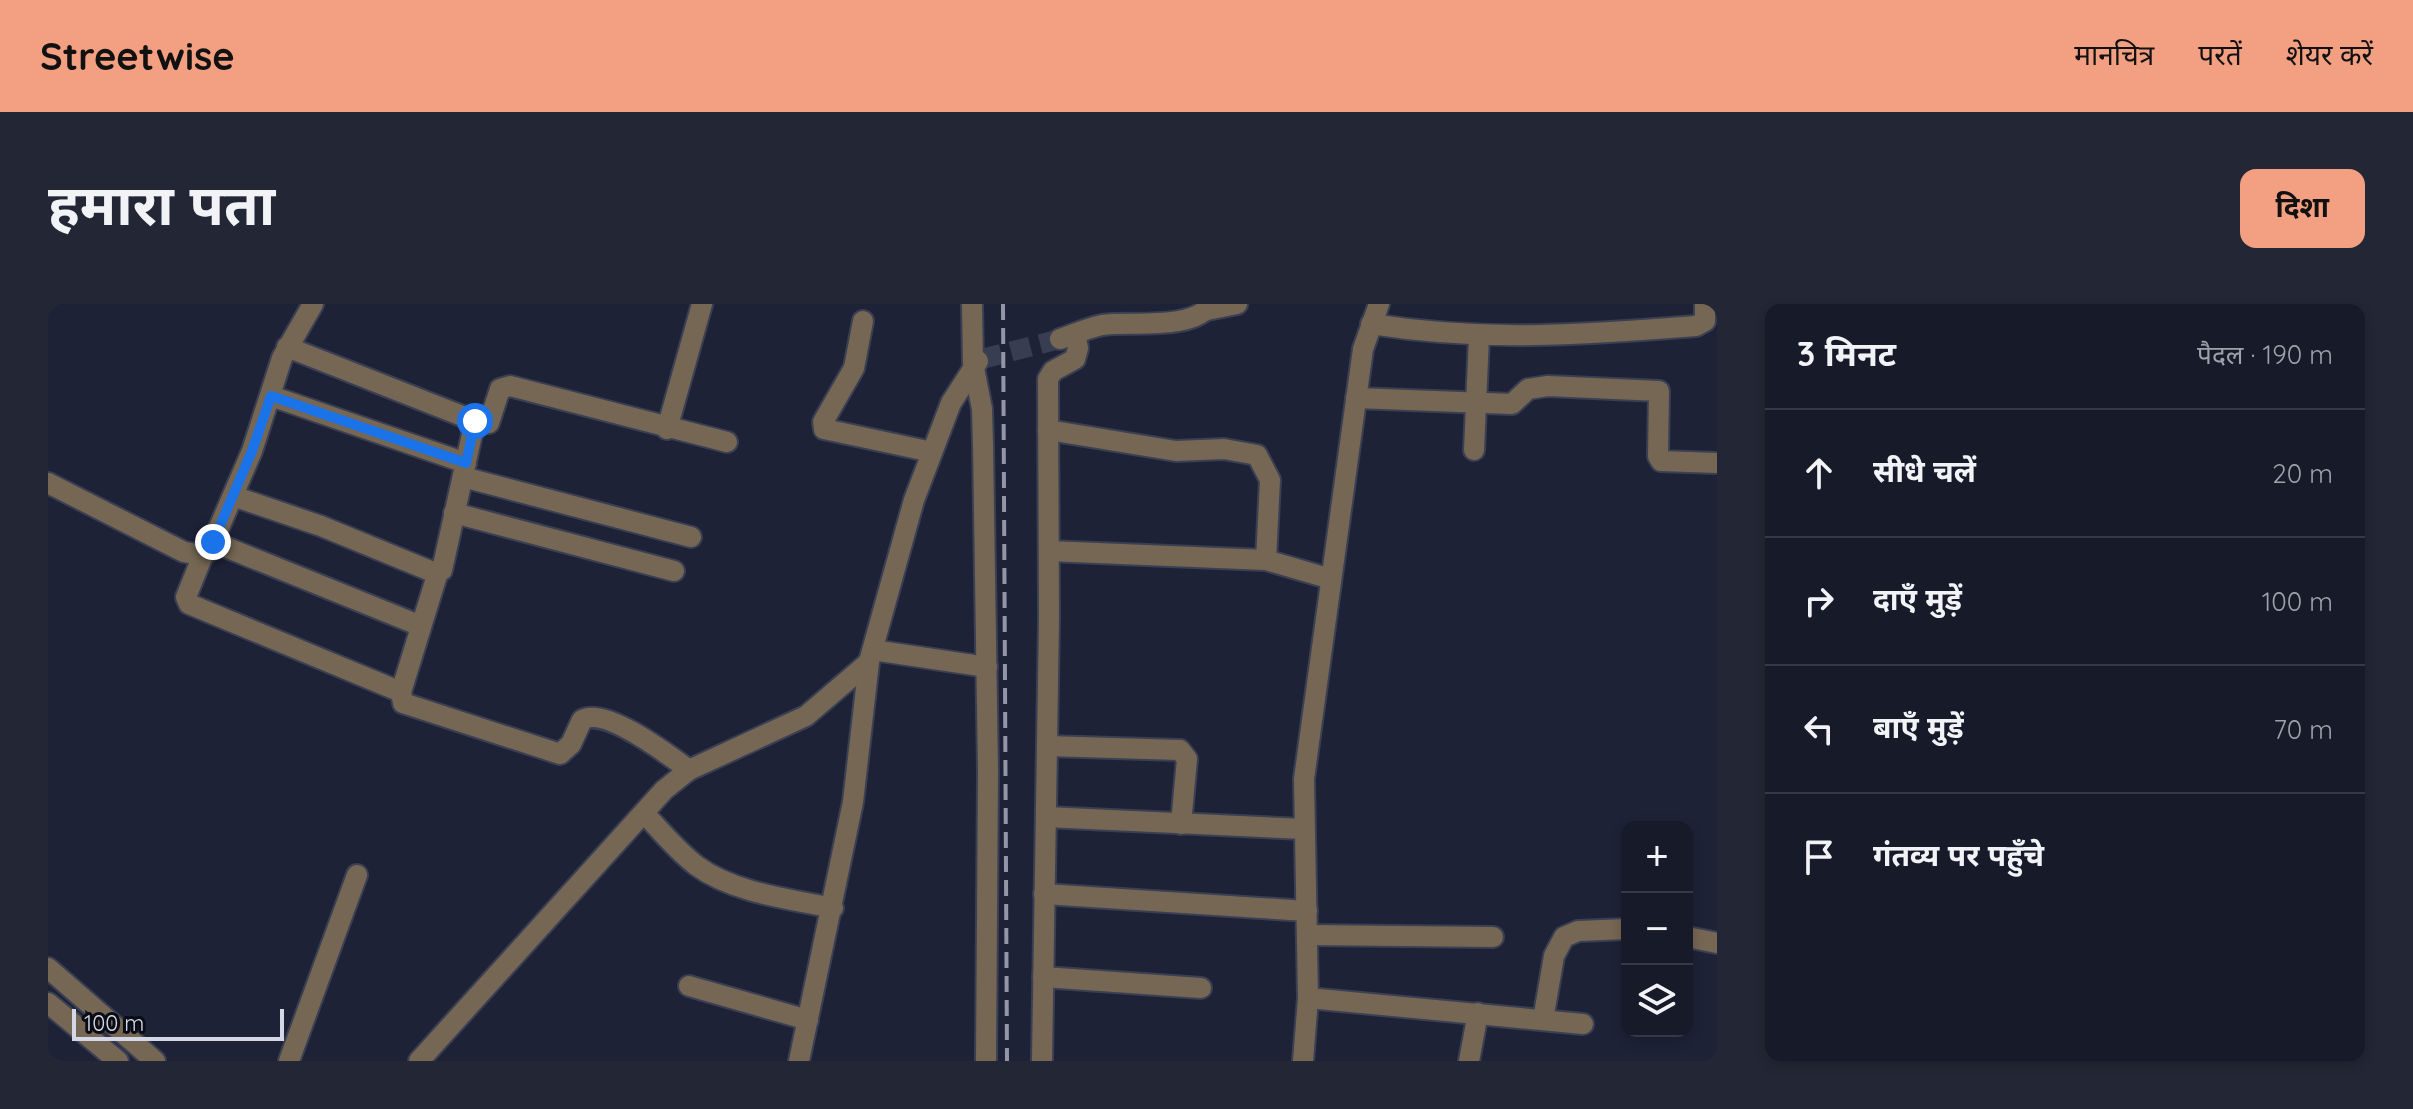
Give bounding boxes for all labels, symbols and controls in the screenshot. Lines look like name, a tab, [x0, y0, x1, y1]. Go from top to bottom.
text: Streetwise	[40, 32, 235, 80]
text: मानचित्र	[2074, 37, 2154, 72]
text: परतें	[2198, 37, 2242, 72]
text: शेयर करें	[2286, 37, 2373, 72]
text: हमारा पता	[48, 169, 275, 239]
button: दिशा	[2240, 169, 2365, 248]
text: 3 मिनट	[1797, 332, 1896, 375]
text: पैदल · 190 m	[2197, 338, 2333, 371]
route start	[457, 403, 493, 439]
icon: ahead	[1797, 451, 1841, 495]
text: सीधे चलें	[1873, 452, 1976, 490]
text: 20 m	[2272, 457, 2333, 490]
route end	[195, 524, 231, 560]
icon: right	[1797, 579, 1841, 623]
text: दाएँ मुड़ें	[1873, 580, 1962, 618]
text: 100 m	[2262, 585, 2333, 618]
icon: left	[1797, 707, 1841, 751]
text: बाएँ मुड़ें	[1873, 708, 1964, 746]
text: 70 m	[2273, 713, 2333, 746]
map controls	[1621, 821, 1693, 1037]
button: +	[1621, 821, 1693, 893]
icon: arrive	[1797, 835, 1841, 879]
text: गंतव्य पर पहुँचे	[1873, 836, 2044, 874]
button: −	[1621, 893, 1693, 965]
button: layers	[1621, 965, 1693, 1037]
scale bar	[72, 1005, 284, 1041]
text: 100 m	[84, 1009, 144, 1037]

